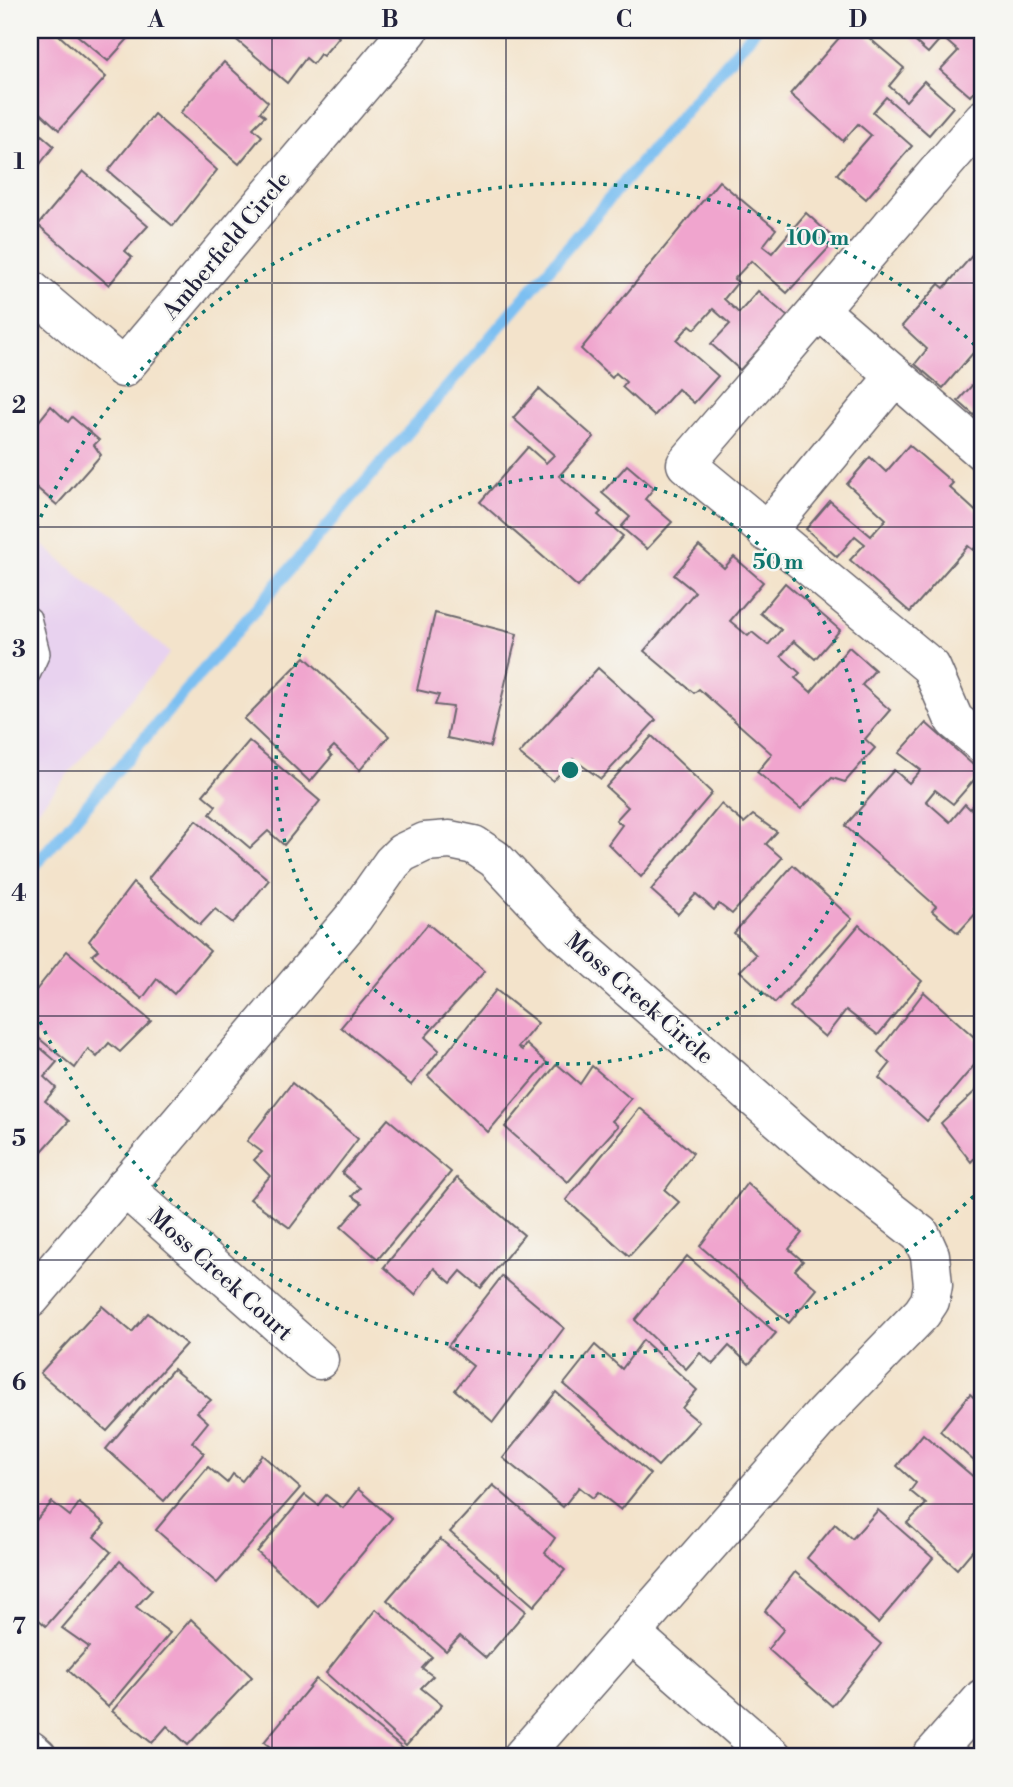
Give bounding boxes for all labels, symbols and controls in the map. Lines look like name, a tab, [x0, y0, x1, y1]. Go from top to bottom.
text: A	[147, 6, 165, 34]
text: B	[381, 6, 399, 34]
text: C	[616, 6, 632, 34]
text: D	[849, 6, 867, 34]
text: 1	[13, 148, 25, 176]
street label: Amberfield Circle	[156, 166, 297, 326]
text: 100 m	[787, 226, 849, 252]
text: 2	[12, 392, 26, 420]
text: 50 m	[753, 550, 803, 576]
text: 3	[12, 636, 26, 664]
centre of rings	[558, 758, 582, 782]
text: 4	[11, 880, 27, 908]
street label: Moss Creek Circle	[560, 927, 719, 1071]
text: 5	[12, 1125, 26, 1153]
street label: Moss Creek Court	[143, 1203, 298, 1347]
text: 6	[12, 1369, 26, 1397]
text: 7	[12, 1613, 26, 1641]

